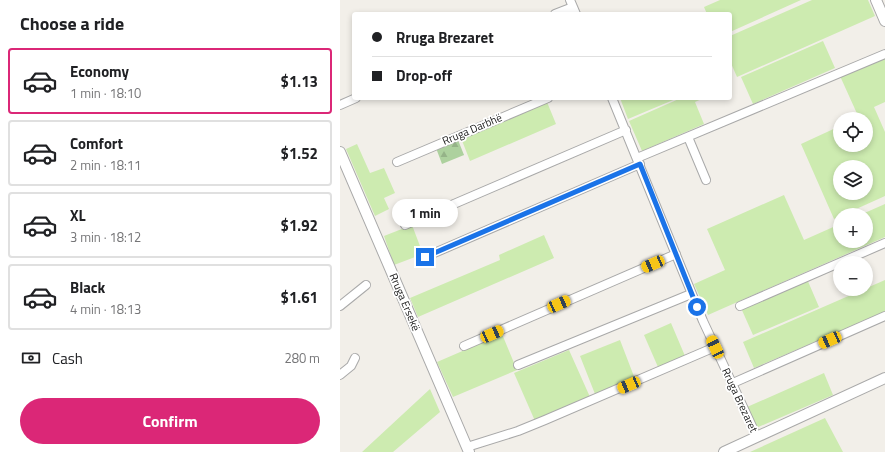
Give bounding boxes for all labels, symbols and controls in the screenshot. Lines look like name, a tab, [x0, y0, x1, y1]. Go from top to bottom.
text: Choose a ride	[20, 10, 124, 37]
text: Rruga Brezaret	[396, 26, 494, 49]
text: Economy	[70, 60, 129, 83]
icon: car	[22, 63, 58, 99]
text: Drop-off	[396, 64, 452, 87]
text: $1.13	[281, 70, 318, 93]
text: 1 min · 18:10	[70, 83, 141, 103]
street label: Rruga Darbhë	[440, 109, 505, 149]
map controls	[833, 112, 873, 296]
button: locate	[833, 112, 873, 152]
text: Comfort	[70, 132, 123, 155]
icon: car	[22, 135, 58, 171]
text: $1.52	[281, 142, 318, 165]
text: 2 min · 18:11	[70, 155, 141, 175]
button: layers	[833, 160, 873, 200]
callout: 1 min	[392, 199, 458, 227]
text: 1 min	[409, 203, 441, 223]
text: XL	[70, 204, 86, 227]
icon: car	[22, 207, 58, 243]
button: +	[833, 208, 873, 248]
text: $1.92	[281, 214, 318, 237]
text: 3 min · 18:12	[70, 227, 141, 247]
route end	[416, 248, 434, 266]
car	[640, 254, 666, 274]
button: −	[833, 256, 873, 296]
street label: Rruga Ersekë	[386, 271, 425, 334]
text: Black	[70, 276, 105, 299]
icon: car	[22, 279, 58, 315]
text: $1.61	[281, 286, 318, 309]
car	[546, 294, 572, 314]
route start	[688, 298, 706, 316]
text: 4 min · 18:13	[70, 299, 141, 319]
car	[479, 324, 505, 344]
car	[817, 330, 843, 350]
car	[704, 334, 726, 360]
icon: cash	[20, 347, 42, 369]
text: Cash	[52, 347, 83, 370]
text: 280 m	[284, 348, 320, 368]
street label: Rruga Brezaret	[718, 365, 762, 435]
car	[616, 375, 642, 395]
button: Confirm	[20, 398, 320, 444]

